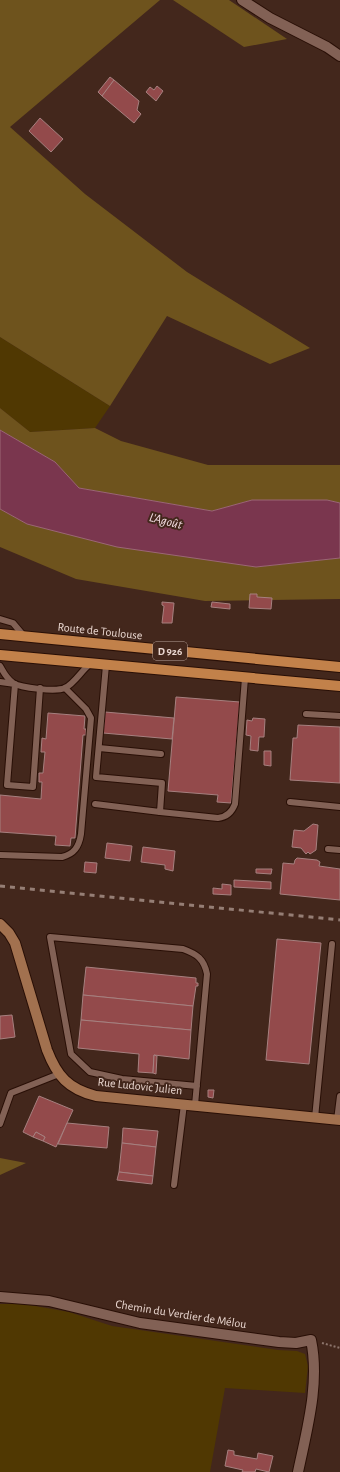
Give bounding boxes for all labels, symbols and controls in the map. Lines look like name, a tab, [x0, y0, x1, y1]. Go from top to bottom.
water label: L'Agoût	[148, 511, 184, 532]
street label: Route de Toulouse	[57, 621, 143, 641]
road number: D 926	[153, 642, 187, 660]
street label: Rue Ludovic Julien	[97, 1076, 183, 1096]
street label: Chemin du Verdier de Mélou	[115, 1298, 247, 1330]

